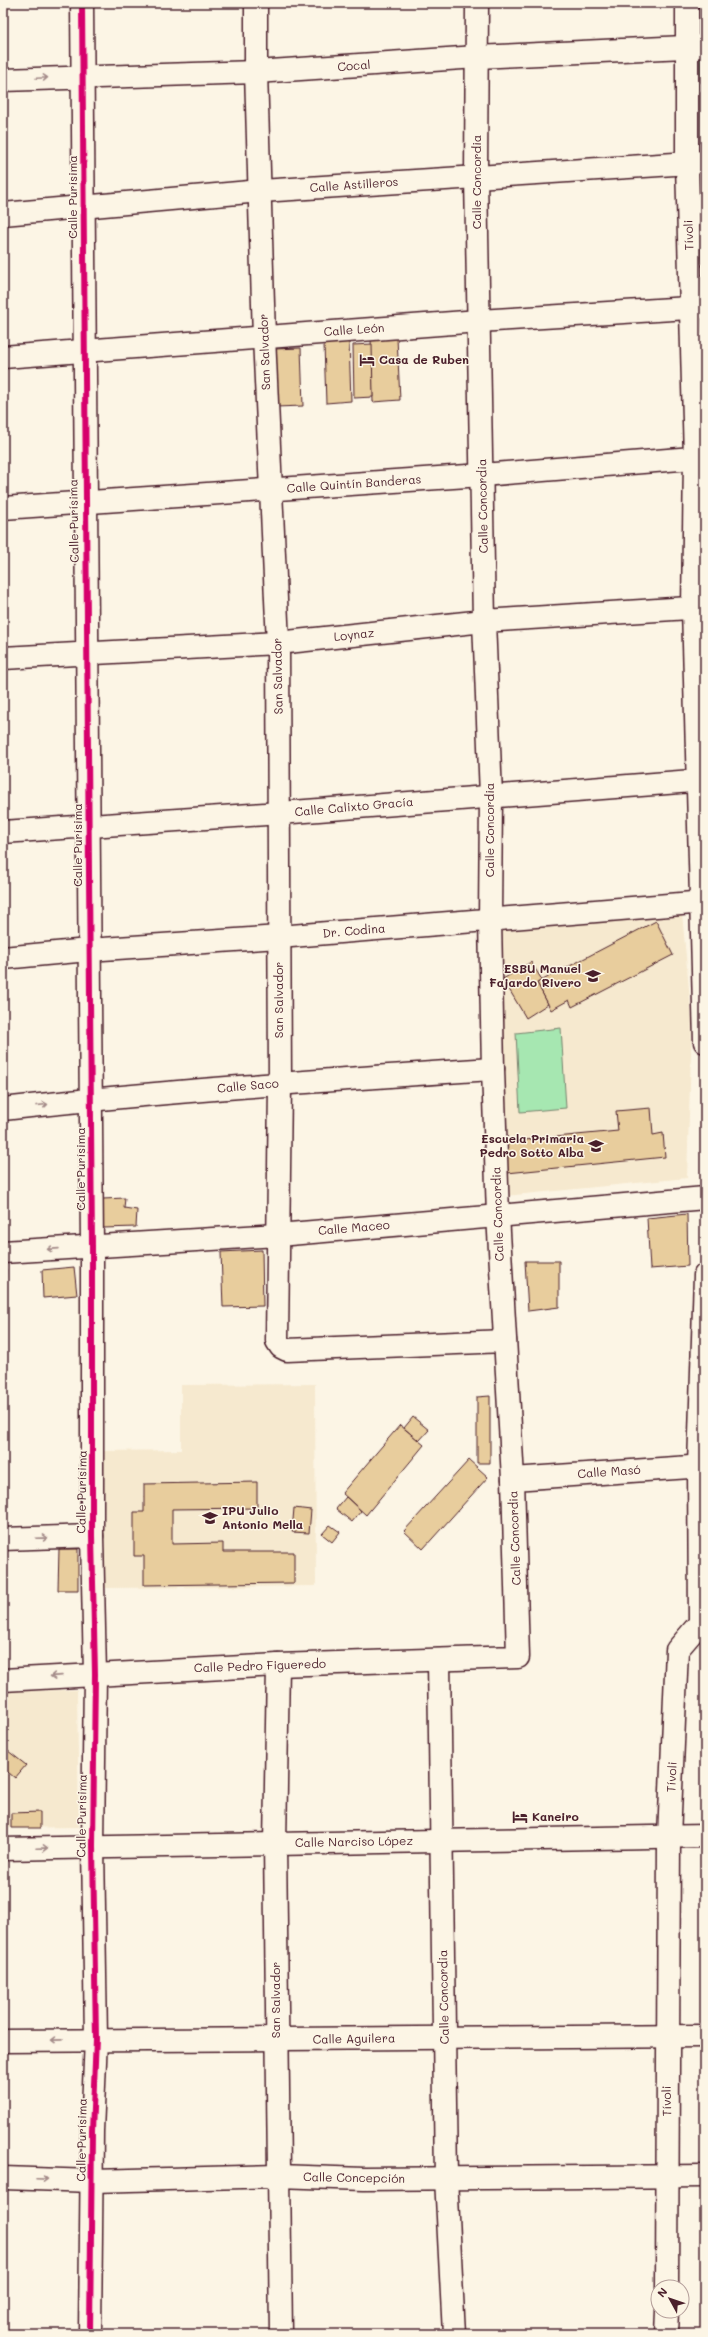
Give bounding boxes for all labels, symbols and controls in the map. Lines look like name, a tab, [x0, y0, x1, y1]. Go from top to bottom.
street label: Cocal	[337, 56, 371, 74]
one-way arrow	[35, 74, 48, 81]
street label: Calle Concordia	[468, 135, 484, 229]
street label: Calle Purísima	[64, 155, 80, 239]
street label: Calle Astilleros	[309, 173, 399, 195]
street label: Tívoli	[679, 219, 697, 251]
street label: San Salvador	[255, 314, 273, 391]
street label: Calle León	[323, 319, 385, 339]
hotel icon: Casa de Ruben	[358, 351, 376, 369]
place label: Casa de Ruben	[379, 351, 469, 367]
street label: Calle Concordia	[473, 459, 491, 553]
street label: Calle Quintín Banderas	[286, 470, 422, 496]
street label: Calle Purísima	[64, 479, 82, 563]
street label: Loynaz	[333, 624, 375, 644]
street label: San Salvador	[268, 638, 286, 714]
street label: Calle Concordia	[481, 783, 497, 877]
street label: Calle Calixto Gracía	[294, 793, 414, 819]
street label: Calle Purísima	[69, 803, 85, 887]
street label: Dr. Codina	[322, 919, 386, 941]
place label: ESBU Manuel Fajardo Rivero	[489, 960, 581, 990]
street label: San Salvador	[270, 962, 286, 1038]
school or university icon: ESBU Manuel Fajardo Rivero	[584, 967, 602, 985]
street label: Calle Saco	[216, 1074, 279, 1096]
one-way arrow	[35, 1101, 48, 1108]
street label: Calle Purísima	[72, 1127, 88, 1211]
place label: Escuela Primaria Pedro Sotto Alba	[480, 1130, 584, 1160]
school or university icon: Escuela Primaria Pedro Sotto Alba	[587, 1137, 605, 1155]
street label: Calle Concordia	[487, 1166, 507, 1262]
street label: Calle Maceo	[317, 1216, 390, 1238]
one-way arrow	[47, 1245, 60, 1252]
street label: Calle Purísima	[72, 1450, 90, 1534]
street label: Calle Masó	[577, 1461, 641, 1481]
street label: Calle Concordia	[504, 1490, 524, 1586]
place label: IPU Julio Antonio Mella	[222, 1502, 303, 1532]
school or university icon: IPU Julio Antonio Mella	[201, 1509, 219, 1527]
one-way arrow	[35, 1534, 48, 1541]
street label: Calle Pedro Figueredo	[194, 1655, 326, 1675]
one-way arrow	[50, 1673, 63, 1680]
street label: Tívoli	[662, 1761, 680, 1793]
street label: Calle Purísima	[72, 1774, 90, 1858]
hotel icon: Kaneiro	[511, 1808, 529, 1826]
place label: Kaneiro	[532, 1808, 579, 1824]
street label: Calle Narciso López	[295, 1832, 414, 1850]
one-way arrow	[35, 1844, 48, 1852]
street label: Calle Concordia	[434, 1950, 452, 2044]
street label: San Salvador	[267, 1962, 283, 2038]
street label: Calle Aguilera	[312, 2029, 396, 2047]
one-way arrow	[51, 2036, 64, 2044]
street label: Tívoli	[658, 2086, 674, 2116]
street label: Calle Purísima	[72, 2098, 90, 2182]
street label: Calle Concepción	[303, 2168, 405, 2186]
one-way arrow	[35, 2176, 48, 2183]
north arrow	[650, 2279, 690, 2319]
text: N	[654, 2284, 670, 2300]

